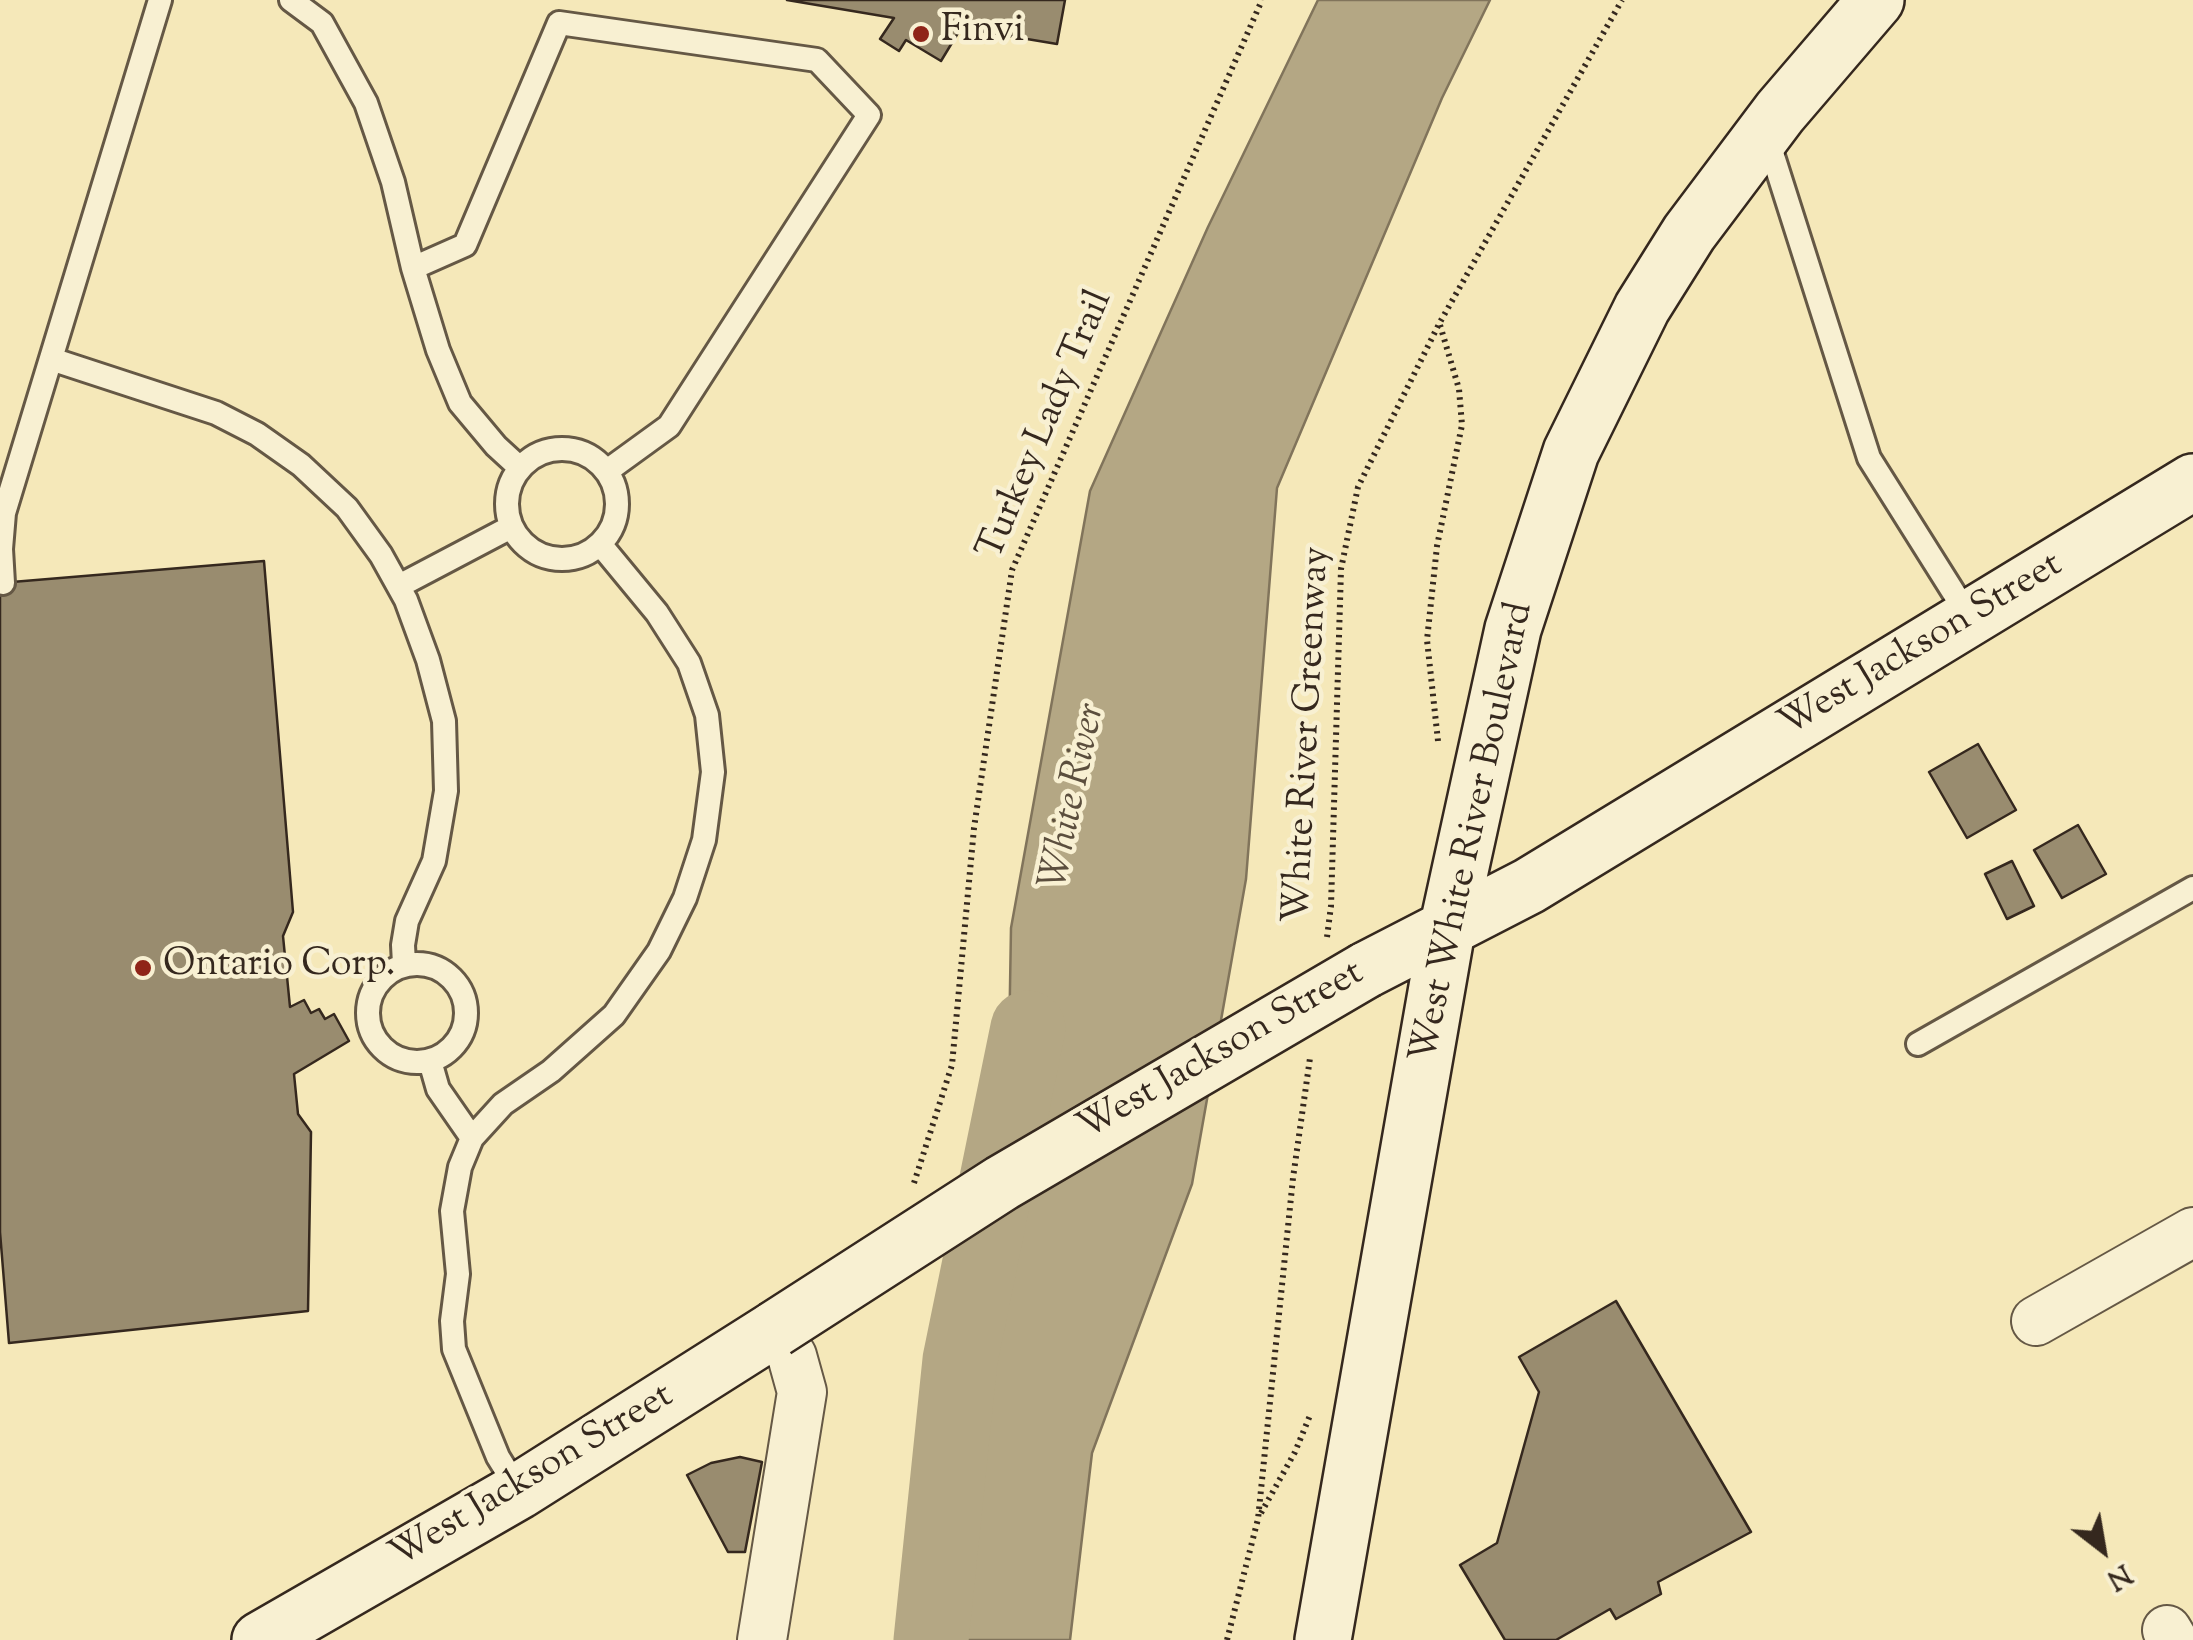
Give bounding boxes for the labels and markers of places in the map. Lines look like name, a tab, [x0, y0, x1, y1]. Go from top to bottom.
place label: Finvi	[941, 11, 1024, 57]
marker: Finvi	[910, 23, 932, 45]
place label: Ontario Corp.	[163, 945, 395, 991]
marker: Ontario Corp.	[132, 957, 154, 979]

